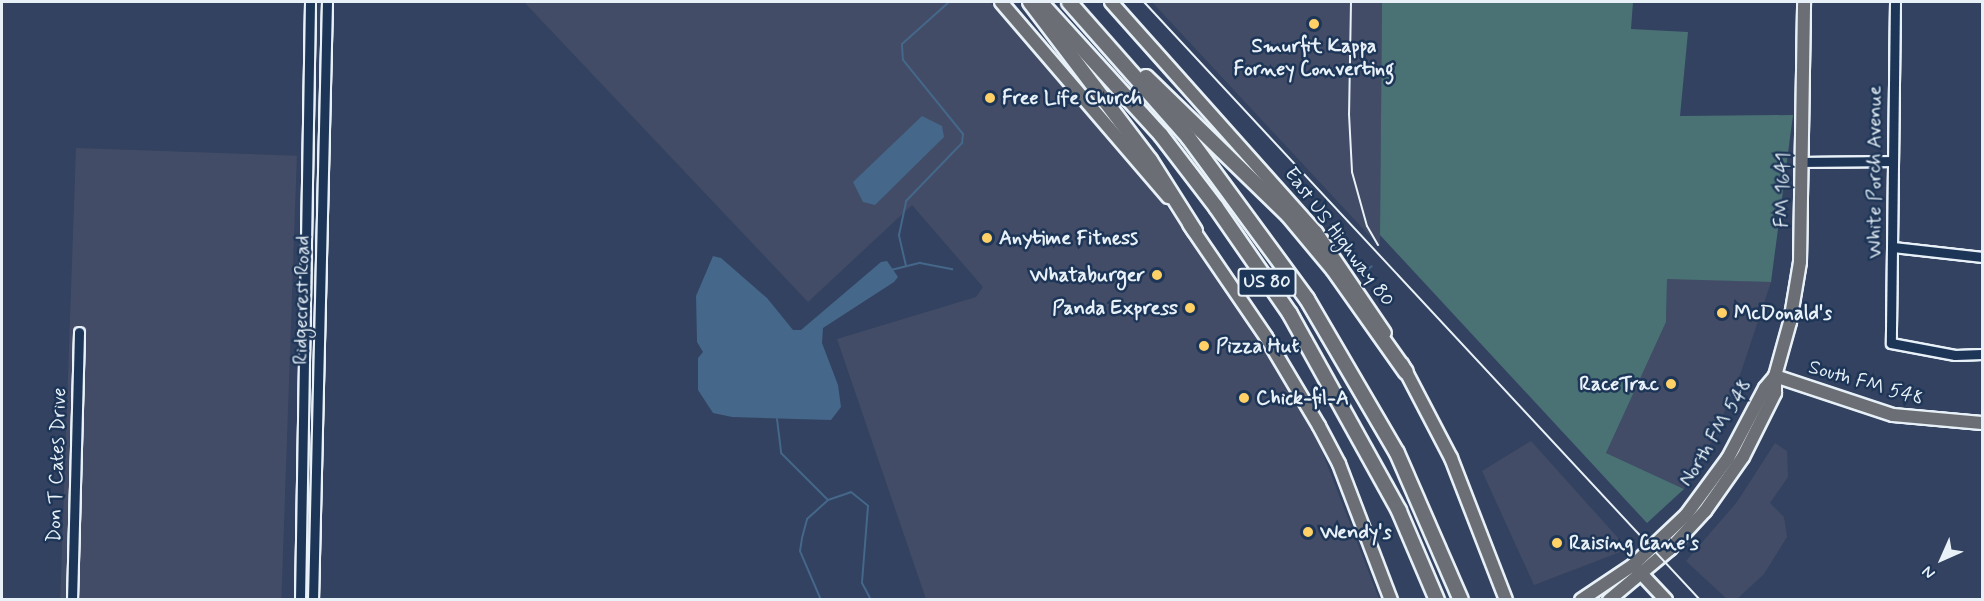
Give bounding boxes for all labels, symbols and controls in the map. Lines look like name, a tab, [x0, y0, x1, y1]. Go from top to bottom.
marker: Smurfit Kappa Forney Converting	[1307, 17, 1321, 31]
place label: Smurfit Kappa Forney Converting	[1235, 34, 1393, 81]
place label: Free Life Church	[1002, 86, 1147, 110]
street label: White Porch Avenue	[1863, 86, 1887, 258]
marker: Free Life Church	[983, 91, 997, 105]
street label: FM 1641	[1770, 152, 1796, 228]
street label: East US Highway 80	[1279, 163, 1399, 311]
place label: Anytime Fitness	[999, 226, 1141, 250]
marker: Anytime Fitness	[980, 231, 994, 245]
street label: Ridgecrest Road	[289, 235, 315, 365]
place label: Whataburger	[1030, 263, 1145, 287]
road number: US 80	[1237, 267, 1297, 297]
marker: Whataburger	[1150, 268, 1164, 282]
place label: Panda Express	[1052, 296, 1178, 320]
marker: Panda Express	[1183, 301, 1197, 315]
place label: McDonald's	[1734, 301, 1832, 325]
marker: McDonald's	[1715, 306, 1729, 320]
place label: Pizza Hut	[1216, 334, 1297, 358]
marker: Pizza Hut	[1197, 339, 1211, 353]
street label: South FM 548	[1806, 355, 1926, 411]
place label: RaceTrac	[1579, 372, 1659, 396]
street label: North FM 548	[1674, 375, 1758, 491]
marker: RaceTrac	[1664, 377, 1678, 391]
place label: Chick-fil-A	[1256, 386, 1349, 410]
street label: Don T Cates Drive	[42, 388, 72, 542]
marker: Chick-fil-A	[1237, 391, 1251, 405]
place label: Wendy's	[1320, 520, 1391, 544]
marker: Wendy's	[1301, 525, 1315, 539]
north arrow	[1912, 529, 1972, 589]
place label: Raising Cane's	[1569, 531, 1697, 555]
marker: Raising Cane's	[1550, 536, 1564, 550]
text: N	[1918, 561, 1940, 583]

